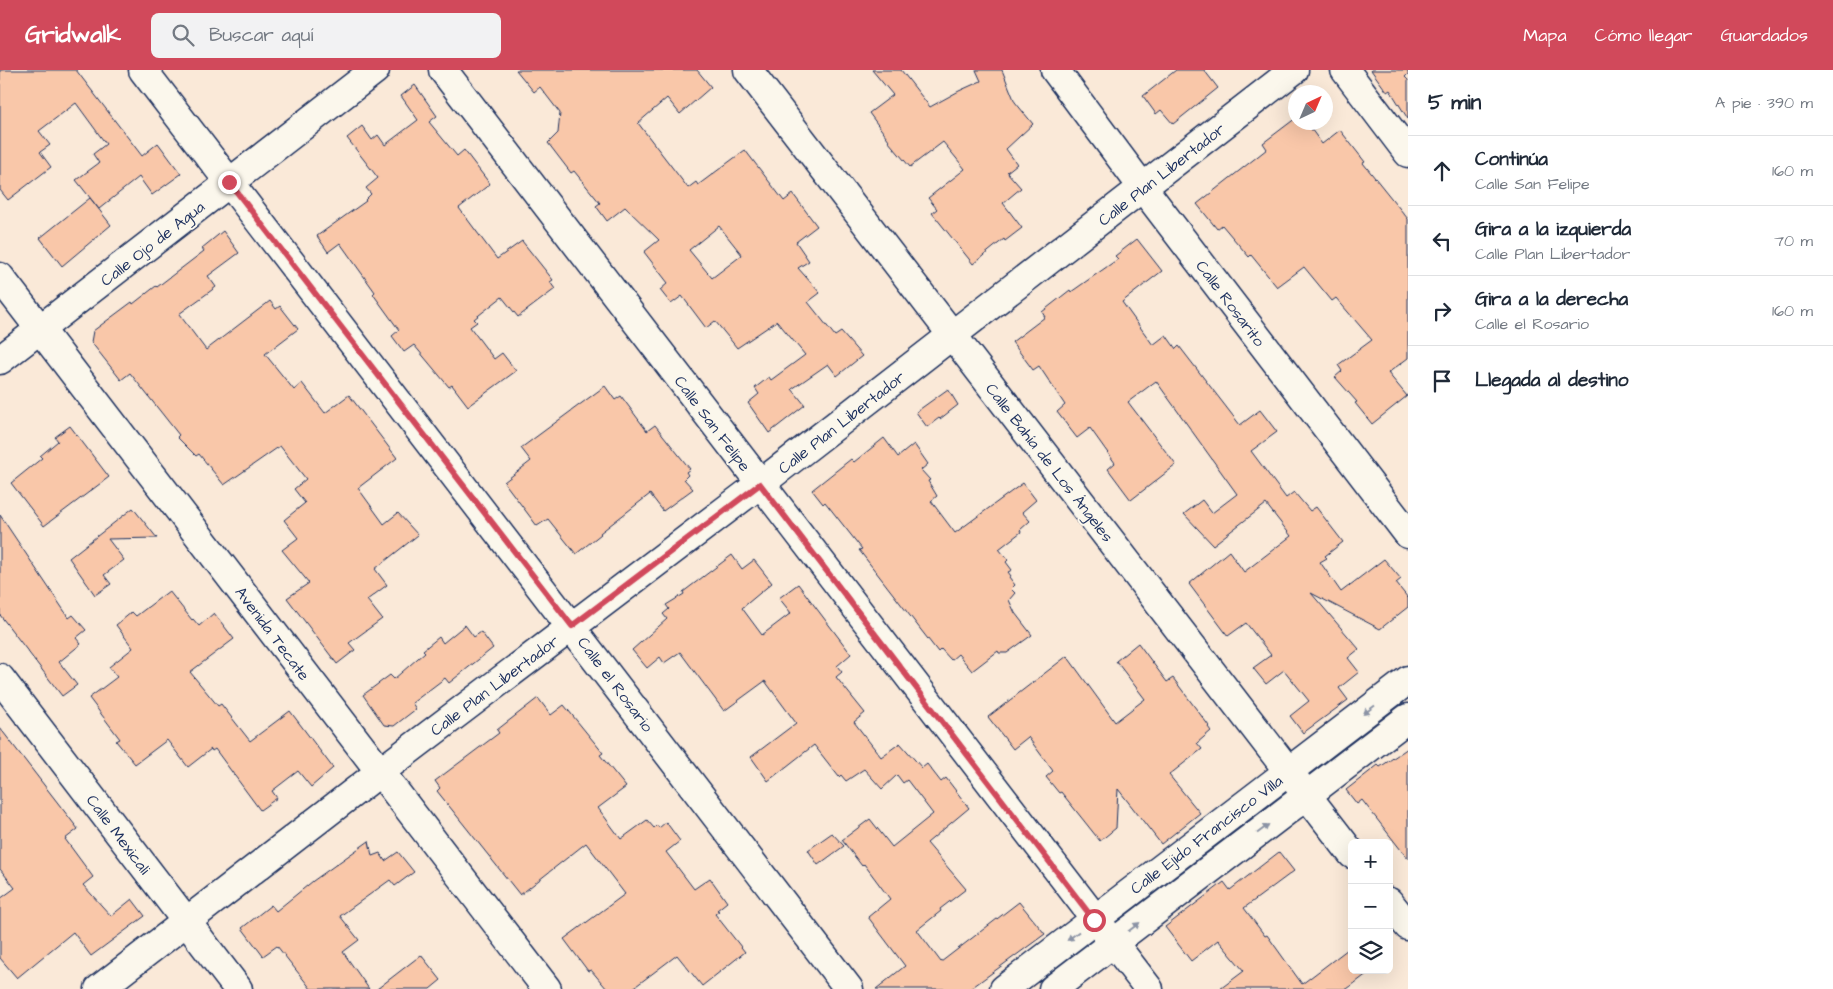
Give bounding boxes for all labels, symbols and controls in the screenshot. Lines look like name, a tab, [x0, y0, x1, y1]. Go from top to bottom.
search box	[151, 13, 501, 58]
text: Gridwalk	[25, 18, 121, 52]
icon: search	[169, 21, 197, 49]
text: Buscar aquí	[209, 22, 313, 49]
text: Mapa	[1523, 23, 1567, 48]
text: Cómo llegar	[1595, 23, 1693, 48]
text: Guardados	[1721, 23, 1808, 48]
north arrow	[1288, 85, 1333, 130]
text: 5 min	[1428, 88, 1481, 117]
text: A pie · 390 m	[1715, 92, 1813, 114]
street label: Calle Plan Libertador	[1094, 118, 1230, 231]
text: Continúa	[1475, 146, 1548, 173]
icon: ahead	[1428, 157, 1456, 185]
text: 160 m	[1772, 160, 1813, 182]
route end	[218, 171, 241, 194]
text: Calle San Felipe	[1475, 173, 1590, 195]
street label: Calle Ojo de Agua	[96, 196, 210, 292]
text: Gira a la izquierda	[1475, 216, 1631, 243]
icon: left	[1428, 227, 1456, 255]
text: 70 m	[1774, 230, 1813, 252]
text: Calle Plan Libertador	[1475, 243, 1630, 265]
street label: Calle Rosarito	[1190, 256, 1270, 351]
text: Gira a la derecha	[1475, 286, 1628, 313]
icon: right	[1428, 297, 1456, 325]
text: 160 m	[1772, 300, 1813, 322]
text: Calle el Rosario	[1475, 313, 1589, 335]
street label: Calle Plan Libertador	[774, 366, 910, 479]
icon: arrive	[1428, 367, 1456, 395]
text: Llegada al destino	[1475, 367, 1628, 394]
street label: Calle San Felipe	[669, 371, 756, 476]
street label: Calle Bahía de Los Ángeles	[979, 379, 1118, 547]
street label: Avenida Tecate	[230, 582, 315, 685]
street label: Calle Plan Libertador	[426, 630, 563, 741]
street label: Calle el Rosario	[572, 632, 658, 737]
one-way arrow	[1363, 704, 1376, 715]
street label: Calle Ejido Francisco Villa	[1126, 770, 1287, 899]
street label: Calle Mexicali	[81, 790, 156, 879]
one-way arrow	[1256, 823, 1269, 834]
map controls	[1348, 839, 1393, 974]
button: +	[1348, 839, 1393, 884]
button: −	[1348, 884, 1393, 929]
route start	[1083, 909, 1106, 932]
one-way arrow	[1127, 922, 1140, 933]
button: layers	[1348, 929, 1393, 974]
one-way arrow	[1067, 930, 1080, 941]

